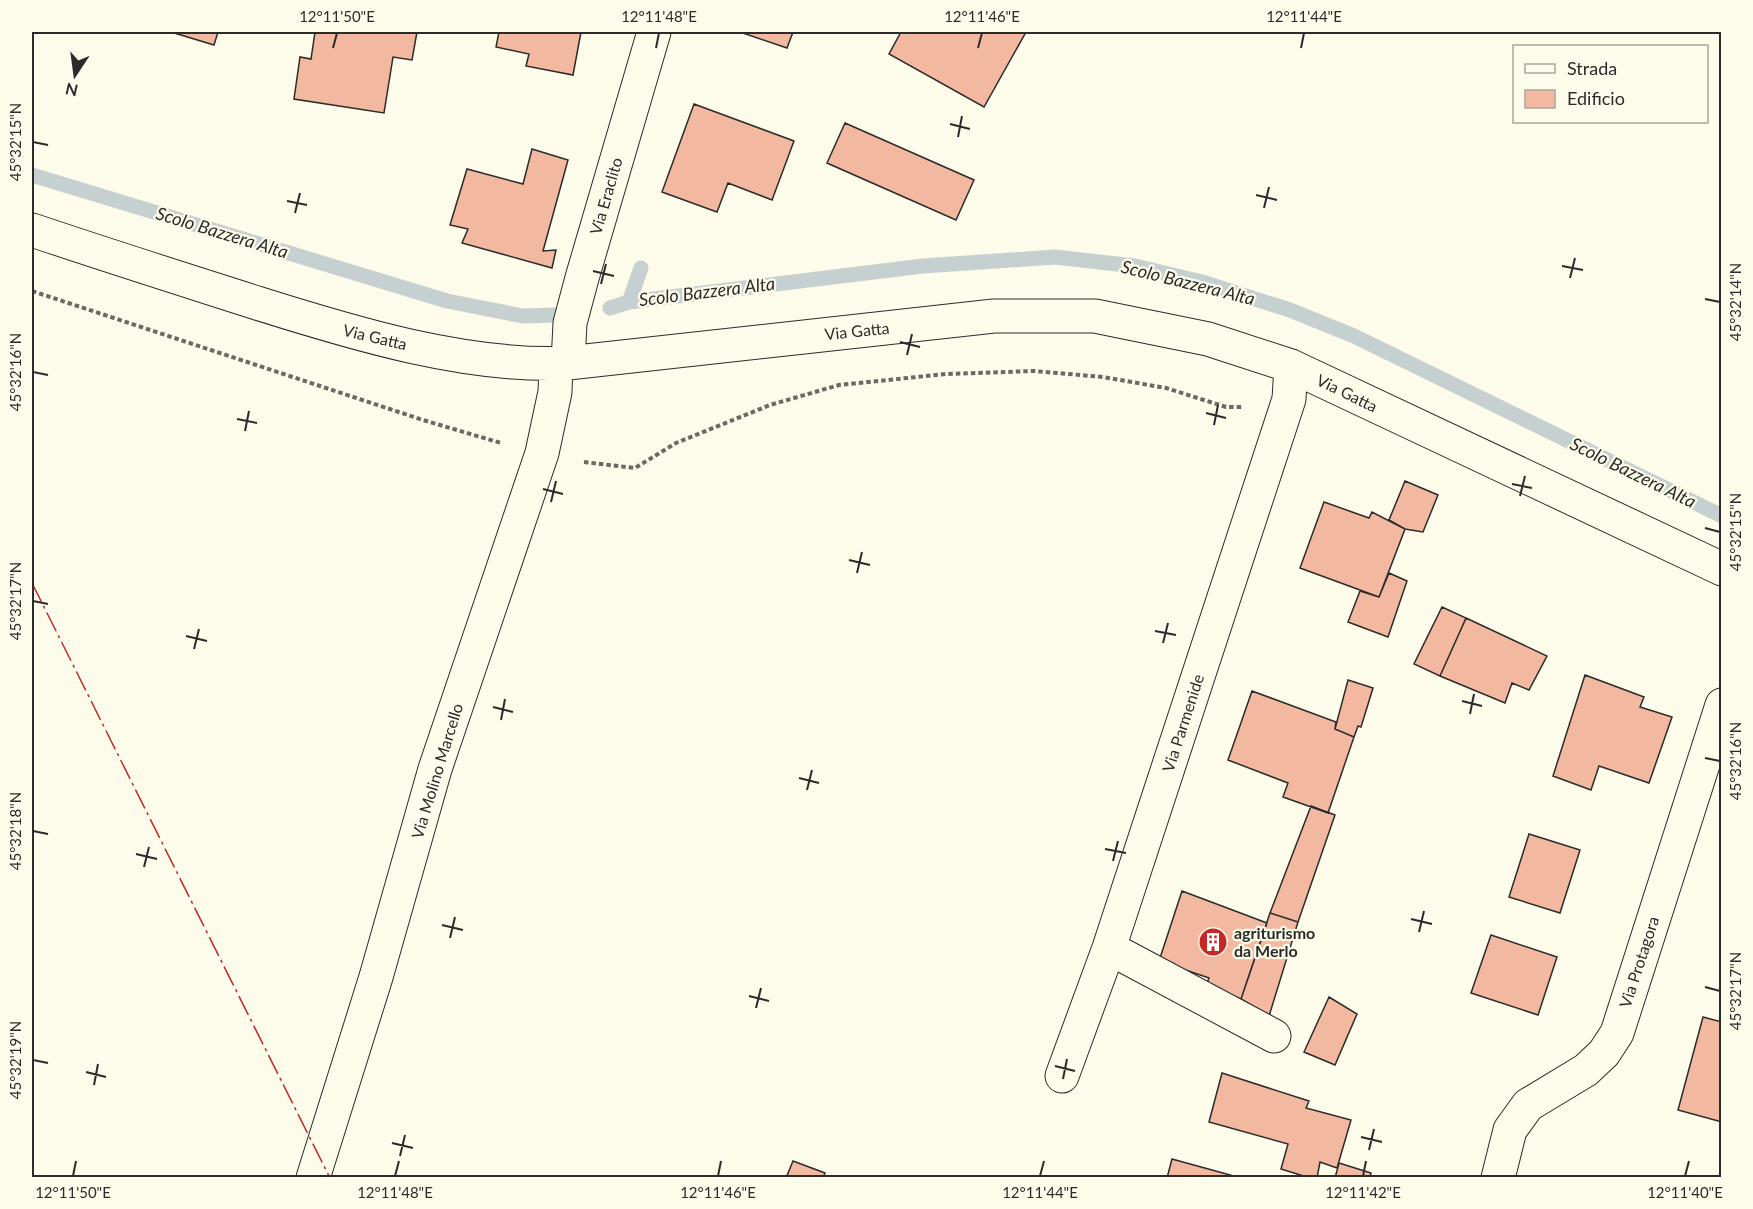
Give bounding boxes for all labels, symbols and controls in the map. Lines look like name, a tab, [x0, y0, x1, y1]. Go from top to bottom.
text: 12°11'50"E	[299, 7, 375, 25]
text: 12°11'48"E	[621, 7, 697, 25]
text: 12°11'46"E	[944, 7, 1020, 25]
text: 12°11'44"E	[1266, 7, 1342, 25]
north arrow	[45, 45, 105, 105]
legend	[1513, 45, 1708, 123]
text: Strada	[1567, 57, 1617, 79]
text: N	[63, 79, 80, 101]
text: Edificio	[1567, 87, 1625, 109]
text: 45°32'15"N	[6, 103, 24, 181]
street label: Via Eraclito	[585, 155, 626, 237]
water label: Scolo Bazzera Alta	[154, 201, 291, 263]
water label: Scolo Bazzera Alta	[1119, 255, 1257, 309]
text: 45°32'14"N	[1726, 263, 1744, 341]
water label: Scolo Bazzera Alta	[638, 272, 776, 310]
street label: Via Gatta	[824, 318, 890, 343]
street label: Via Gatta	[341, 320, 409, 353]
text: 45°32'16"N	[6, 333, 24, 411]
street label: Via Gatta	[1314, 370, 1381, 415]
water label: Scolo Bazzera Alta	[1567, 432, 1700, 512]
text: 45°32'15"N	[1726, 493, 1744, 571]
text: 45°32'17"N	[6, 562, 24, 640]
street label: Via Parmenide	[1158, 672, 1207, 774]
street label: Via Molino Marcello	[407, 701, 466, 841]
text: 45°32'16"N	[1726, 722, 1744, 800]
text: 45°32'18"N	[6, 792, 24, 870]
street label: Via Protagora	[1615, 914, 1662, 1010]
place label: agriturismo da Merlo	[1234, 923, 1315, 960]
building icon: agriturismo da Merlo	[1197, 926, 1229, 958]
text: 45°32'17"N	[1726, 952, 1744, 1030]
text: 45°32'19"N	[6, 1021, 24, 1099]
text: 12°11'50"E	[35, 1183, 111, 1201]
text: 12°11'48"E	[357, 1183, 433, 1201]
text: 12°11'46"E	[680, 1183, 756, 1201]
text: 12°11'44"E	[1002, 1183, 1078, 1201]
text: 12°11'42"E	[1325, 1183, 1401, 1201]
text: 12°11'40"E	[1647, 1183, 1723, 1201]

